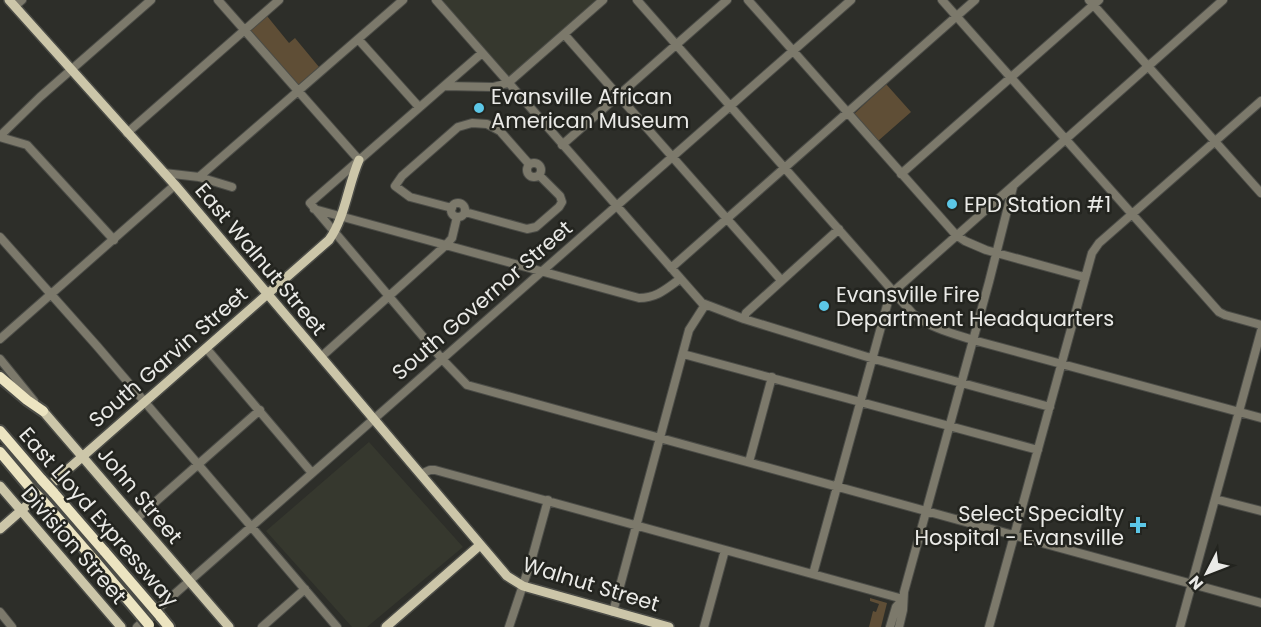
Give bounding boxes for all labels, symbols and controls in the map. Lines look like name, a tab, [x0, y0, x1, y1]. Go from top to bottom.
place label: Evansville African American Museum	[491, 82, 689, 135]
marker: Evansville African American Museum	[472, 101, 486, 115]
street label: East Walnut Street	[189, 177, 333, 341]
place label: EPD Station #1	[964, 190, 1111, 219]
marker: EPD Station #1	[945, 197, 959, 211]
street label: South Governor Street	[386, 214, 578, 386]
street label: South Garvin Street	[82, 280, 254, 434]
place label: Evansville Fire Department Headquarters	[836, 280, 1114, 333]
marker: Evansville Fire Department Headquarters	[817, 299, 831, 313]
street label: East Lloyd Expressway	[13, 421, 185, 613]
street label: John Street	[91, 440, 189, 550]
street label: Division Street	[15, 480, 133, 610]
place label: Select Specialty Hospital - Evansville	[914, 499, 1124, 552]
marker: Select Specialty Hospital - Evansville	[1129, 516, 1147, 534]
north arrow	[1177, 543, 1237, 603]
street label: Walnut Street	[519, 549, 663, 619]
text: N	[1184, 571, 1209, 595]

